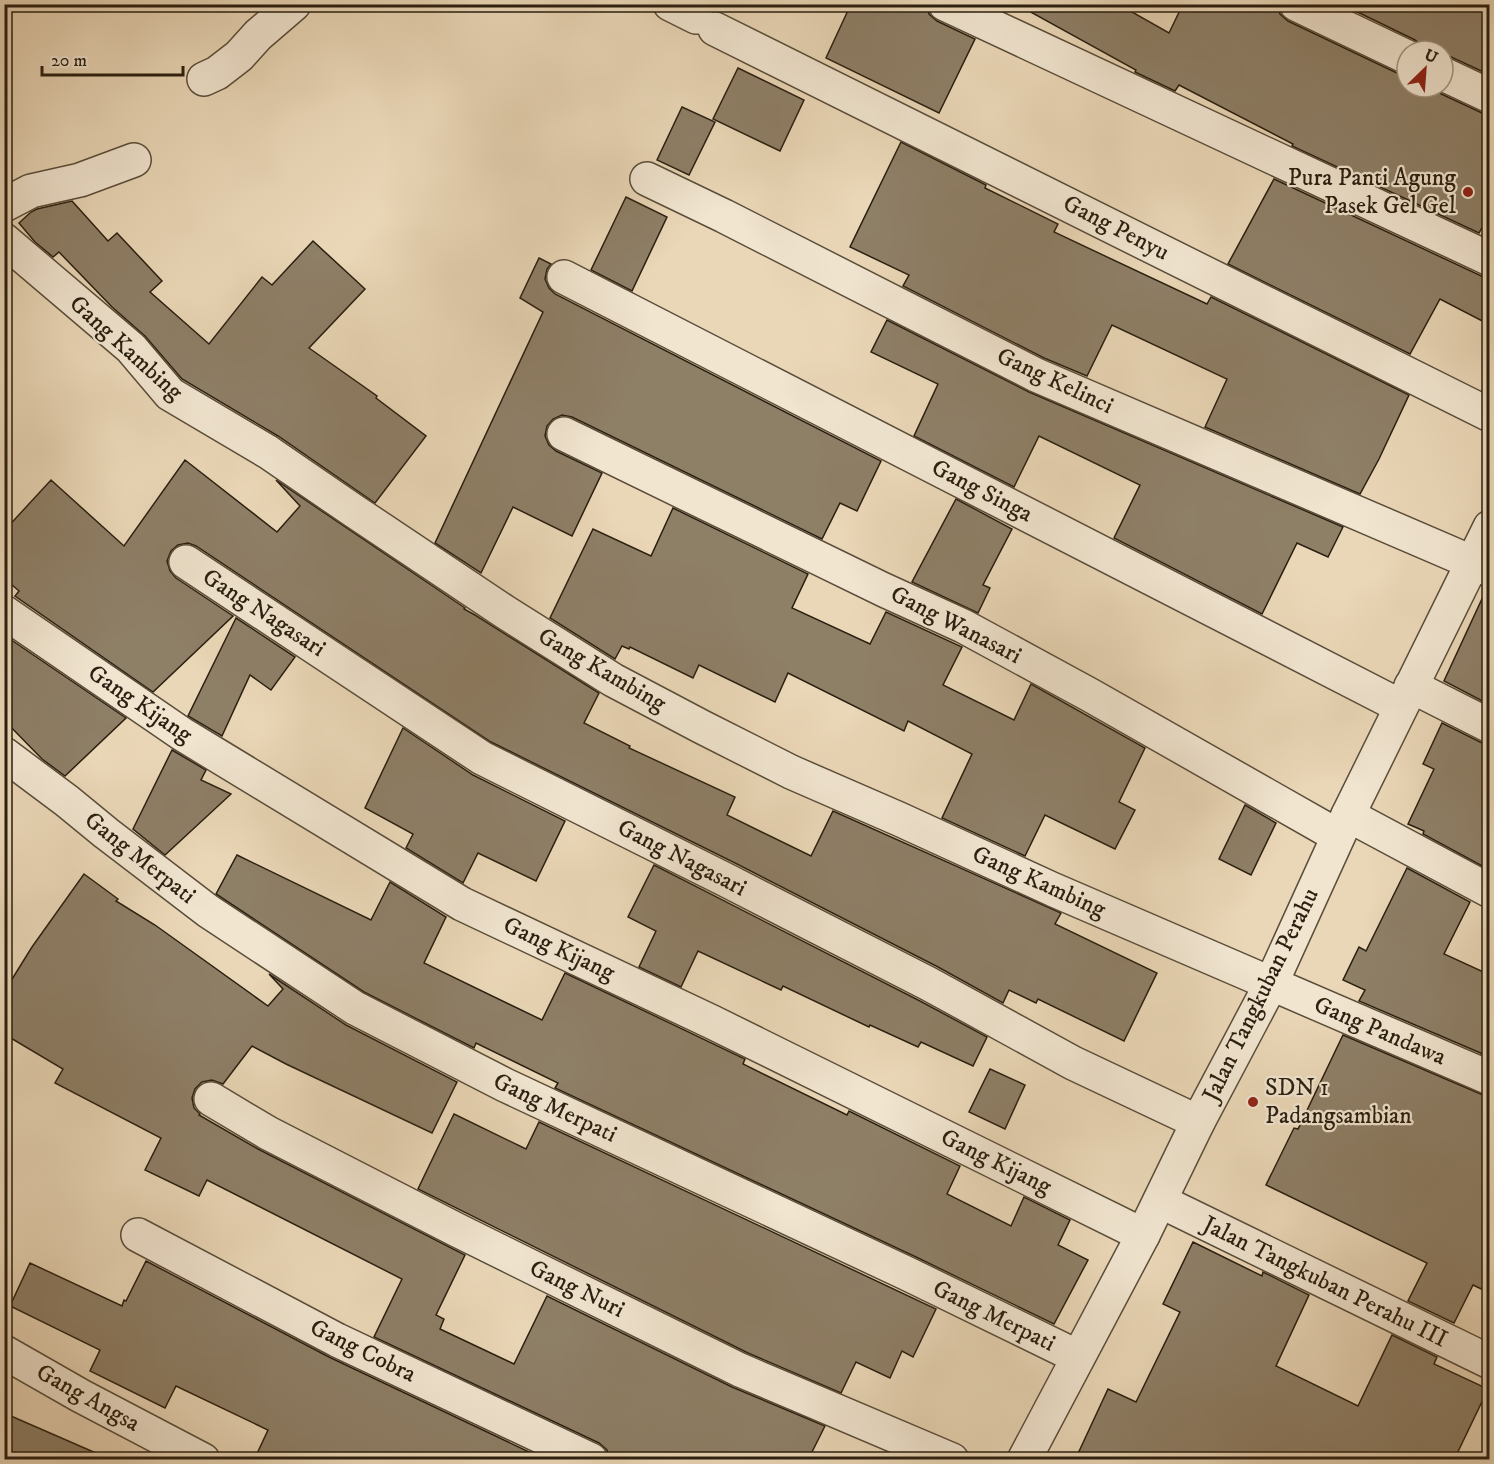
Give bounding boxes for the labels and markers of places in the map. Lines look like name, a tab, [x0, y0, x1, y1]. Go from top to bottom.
place label: Pura Panti Agung Pasek Gel Gel	[1288, 163, 1457, 221]
marker: Pura Panti Agung Pasek Gel Gel	[1461, 185, 1475, 199]
place label: SDN 1 Padangsambian	[1265, 1073, 1412, 1131]
marker: SDN 1 Padangsambian	[1246, 1095, 1260, 1109]

